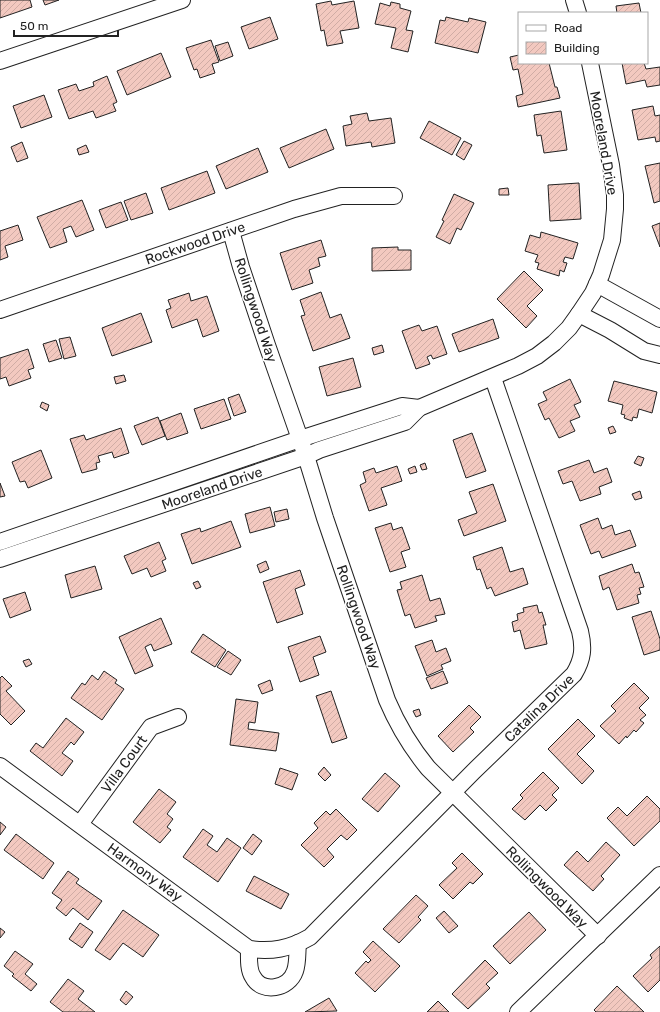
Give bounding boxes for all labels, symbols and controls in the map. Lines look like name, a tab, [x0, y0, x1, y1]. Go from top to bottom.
scale bar	[14, 12, 118, 38]
legend	[518, 12, 648, 64]
text: 50 m	[20, 19, 48, 33]
text: Road	[554, 21, 582, 35]
text: Building	[554, 41, 600, 55]
street label: Mooreland Drive	[586, 90, 621, 197]
street label: Rockwood Drive	[143, 218, 248, 269]
street label: Rollingwood Way	[231, 256, 281, 365]
street label: Mooreland Drive	[160, 463, 265, 514]
street label: Rollingwood Way	[333, 563, 384, 672]
street label: Catalina Drive	[501, 671, 578, 746]
street label: Villa Court	[98, 732, 151, 796]
street label: Harmony Way	[104, 840, 186, 905]
street label: Rollingwood Way	[502, 843, 591, 932]

